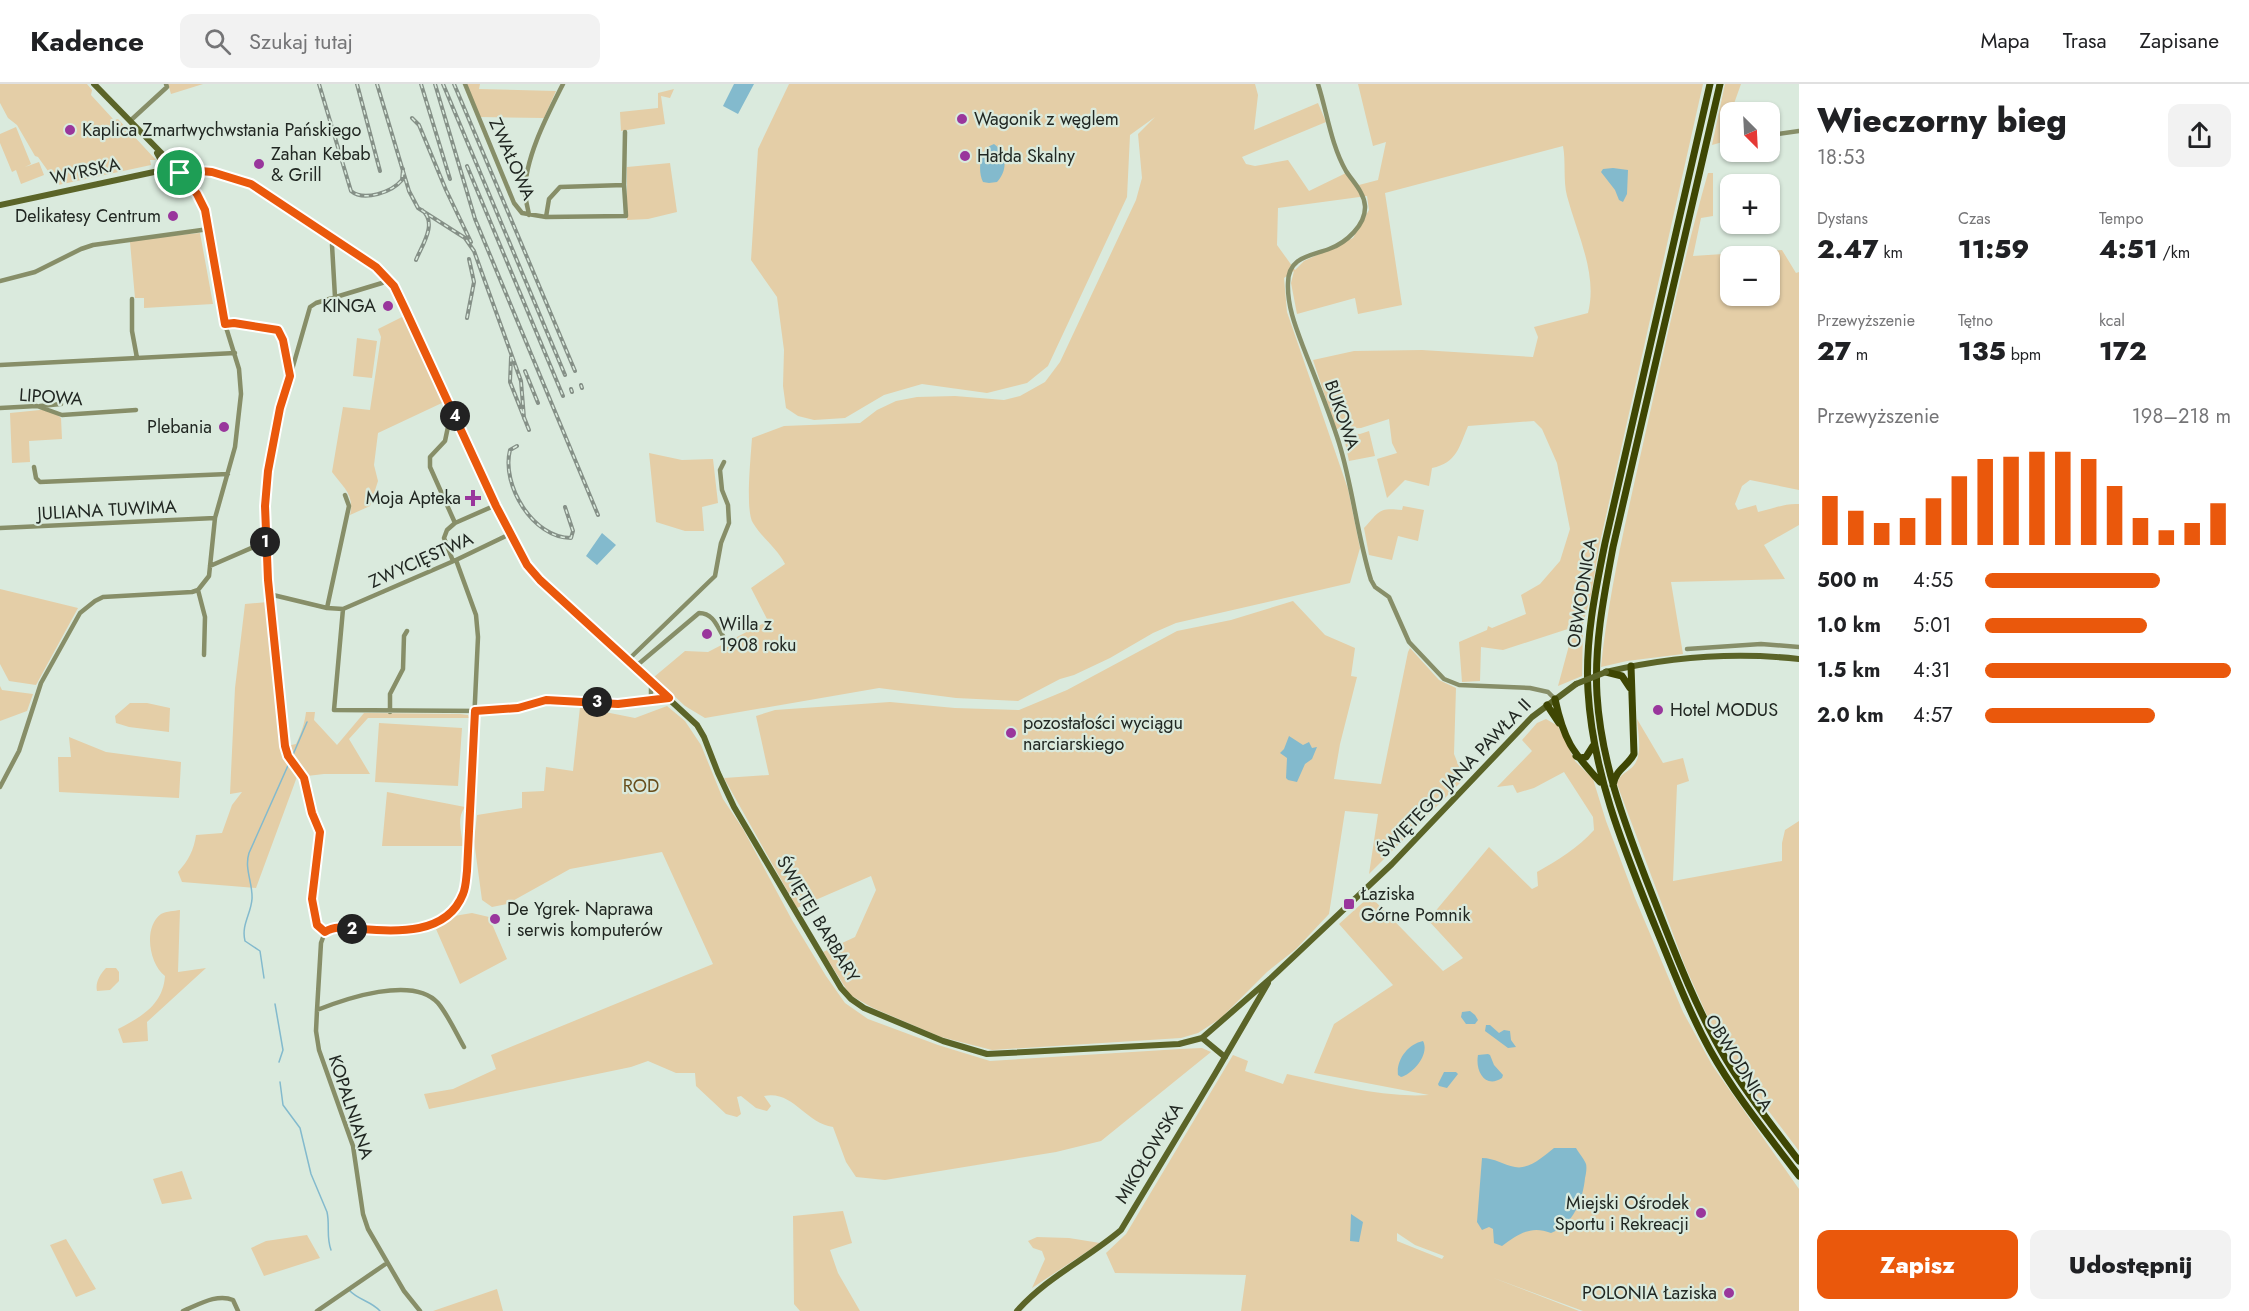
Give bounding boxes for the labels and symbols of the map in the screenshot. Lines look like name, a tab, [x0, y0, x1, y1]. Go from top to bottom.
north arrow	[1720, 102, 1780, 162]
place label: Wagonik z węglem	[974, 106, 1119, 132]
marker: Wagonik z węglem	[955, 112, 969, 126]
street label: ZWAŁOWA	[482, 114, 542, 204]
place label: Kaplica Zmartwychwstania Pańskiego	[82, 117, 361, 143]
marker: Kaplica Zmartwychwstania Pańskiego	[63, 123, 77, 137]
place label: Zahan Kebab & Grill	[271, 141, 371, 188]
place label: Hałda Skalny	[977, 143, 1075, 169]
pin	[154, 147, 205, 198]
marker: Hałda Skalny	[958, 149, 972, 163]
street label: WYRSKA	[48, 151, 122, 191]
marker: Zahan Kebab & Grill	[252, 157, 266, 171]
place label: Delikatesy Centrum	[15, 203, 161, 229]
marker: Delikatesy Centrum	[166, 209, 180, 223]
place label: KINGA	[322, 293, 376, 319]
marker: KINGA	[381, 299, 395, 313]
street label: BUKOWA	[1318, 377, 1366, 453]
street label: LIPOWA	[18, 382, 84, 412]
pin: 4	[440, 401, 470, 431]
place label: Plebania	[147, 414, 212, 440]
marker: Plebania	[217, 420, 231, 434]
place label: Moja Apteka	[366, 485, 461, 511]
marker: Moja Apteka	[466, 491, 480, 505]
street label: JULIANA TUWIMA	[35, 493, 177, 527]
street label: ZWYCIĘSTWA	[365, 525, 477, 595]
pin: 1	[250, 527, 280, 557]
street label: OBWODNICA	[1561, 536, 1603, 650]
place label: Willa z 1908 roku	[719, 611, 796, 658]
marker: Willa z 1908 roku	[700, 627, 714, 641]
pin: 3	[582, 687, 612, 717]
street label: ŚWIĘTEGO JANA PAWŁA II	[1371, 693, 1537, 863]
place label: Hotel MODUS	[1670, 697, 1778, 723]
marker: Hotel MODUS	[1651, 703, 1665, 717]
place label: pozostałości wyciągu narciarskiego	[1023, 710, 1183, 757]
marker: pozostałości wyciągu narciarskiego	[1004, 726, 1018, 740]
park label: ROD	[623, 773, 659, 799]
street label: ŚWIĘTEJ BARBARY	[770, 851, 867, 988]
place label: Łaziska Górne Pomnik	[1360, 881, 1470, 928]
place label: De Ygrek- Naprawa i serwis komputerów	[507, 896, 663, 943]
marker: Łaziska Górne Pomnik	[1342, 897, 1356, 911]
marker: De Ygrek- Naprawa i serwis komputerów	[488, 912, 502, 926]
pin: 2	[337, 914, 367, 944]
street label: OBWODNICA	[1699, 1009, 1779, 1117]
street label: KOPALNIANA	[322, 1052, 380, 1163]
street label: MIKOŁOWSKA	[1109, 1098, 1189, 1208]
place label: Miejski Ośrodek Sportu i Rekreacji	[1555, 1190, 1689, 1237]
marker: Miejski Ośrodek Sportu i Rekreacji	[1694, 1206, 1708, 1220]
place label: POLONIA Łaziska	[1582, 1280, 1717, 1306]
marker: POLONIA Łaziska	[1722, 1286, 1736, 1300]

